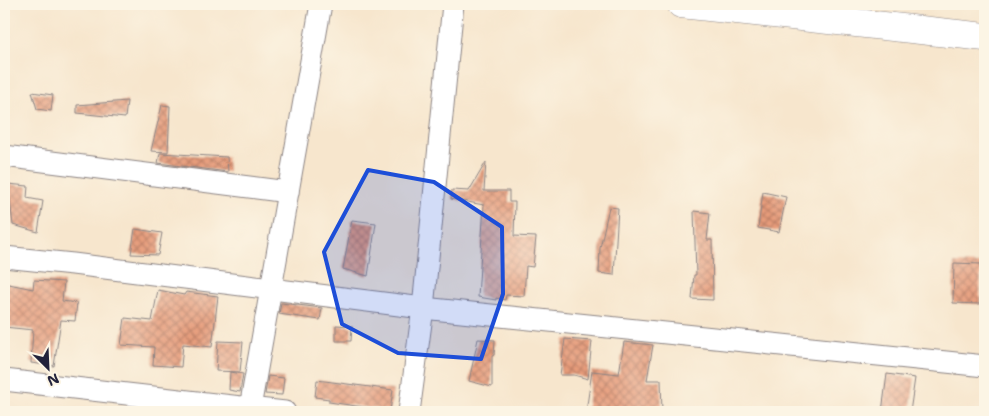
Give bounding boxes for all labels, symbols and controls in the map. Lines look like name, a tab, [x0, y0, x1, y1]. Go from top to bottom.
north arrow	[22, 344, 72, 394]
text: N	[45, 369, 62, 390]

